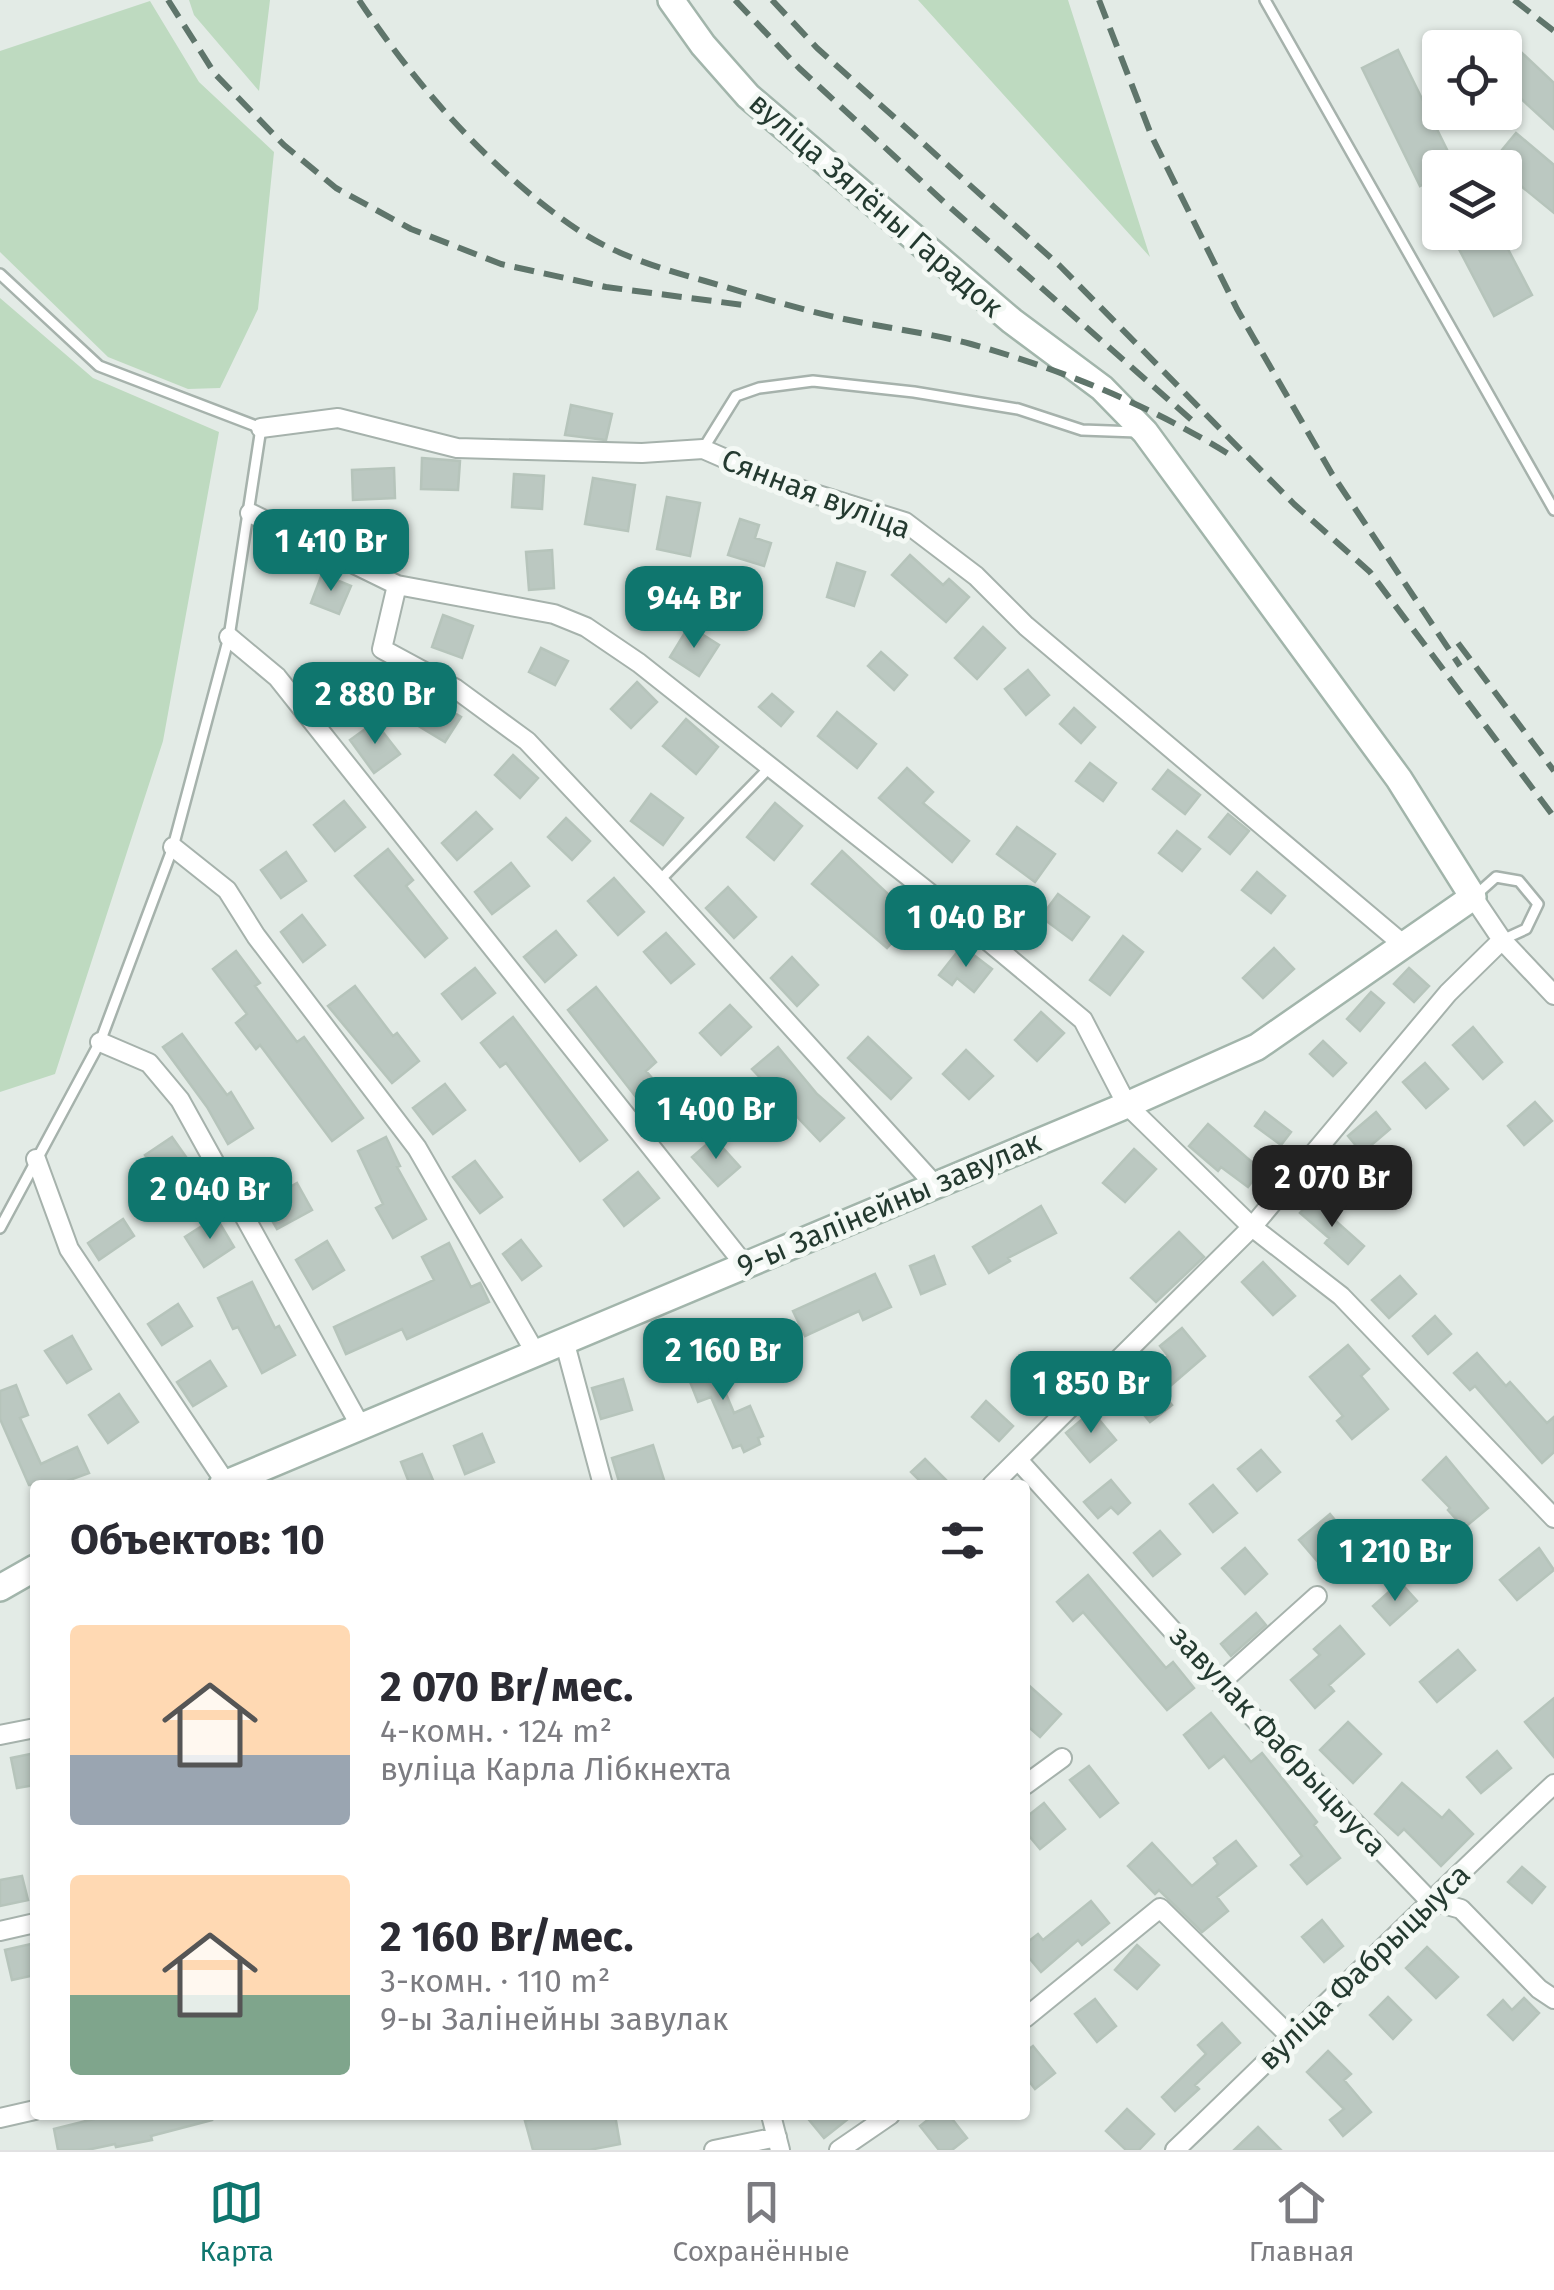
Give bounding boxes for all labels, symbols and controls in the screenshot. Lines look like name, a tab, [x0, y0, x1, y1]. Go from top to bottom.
map controls	[1422, 30, 1522, 250]
button: locate	[1422, 30, 1522, 130]
street label: вуліца Зялёны Гарадок	[742, 85, 1010, 325]
button: layers	[1422, 150, 1522, 250]
street label: Сянная вуліца	[716, 441, 916, 547]
pin: 1 410 Br	[228, 509, 434, 594]
text: 1 410 Br	[275, 522, 387, 560]
pin: 944 Br	[613, 566, 775, 651]
text: 944 Br	[647, 579, 741, 617]
pin: 2 880 Br	[272, 662, 478, 747]
text: 2 880 Br	[315, 675, 435, 713]
pin: 1 040 Br	[863, 885, 1069, 970]
text: 1 040 Br	[907, 898, 1025, 936]
pin: 1 400 Br	[613, 1077, 819, 1162]
text: 1 400 Br	[657, 1090, 775, 1128]
street label: 9-ы Залінейны завулак	[732, 1123, 1047, 1284]
pin: 2 070 Br	[1229, 1145, 1435, 1230]
pin: 2 040 Br	[107, 1157, 313, 1242]
text: 2 070 Br	[1274, 1158, 1390, 1196]
text: 2 040 Br	[150, 1170, 270, 1208]
pin: 2 160 Br	[620, 1318, 826, 1403]
text: 2 160 Br	[665, 1331, 781, 1369]
pin: 1 850 Br	[988, 1351, 1194, 1436]
text: 1 850 Br	[1032, 1364, 1150, 1402]
icon: filters	[935, 1513, 990, 1568]
text: Объектов: 10	[70, 1515, 325, 1565]
pin: 1 210 Br	[1292, 1519, 1498, 1604]
text: 1 210 Br	[1339, 1532, 1451, 1570]
street label: завулак Фабрыцыуса	[1162, 1618, 1394, 1864]
text: 2 070 Br/мес.	[380, 1662, 633, 1712]
icon: home	[150, 1665, 270, 1785]
text: 4-комн. · 124 m²	[380, 1712, 612, 1750]
text: вуліца Карла Лібкнехта	[380, 1750, 732, 1788]
street label: вуліца Фабрыцыуса	[1250, 1856, 1478, 2078]
text: 2 160 Br/мес.	[380, 1912, 633, 1962]
icon: home	[150, 1915, 270, 2035]
text: 3-комн. · 110 m²	[380, 1962, 610, 2000]
text: 9-ы Залінейны завулак	[380, 2000, 728, 2038]
tab: Карта	[199, 2175, 274, 2268]
tab: Сохранённые	[673, 2175, 850, 2268]
tab: Главная	[1249, 2175, 1355, 2268]

